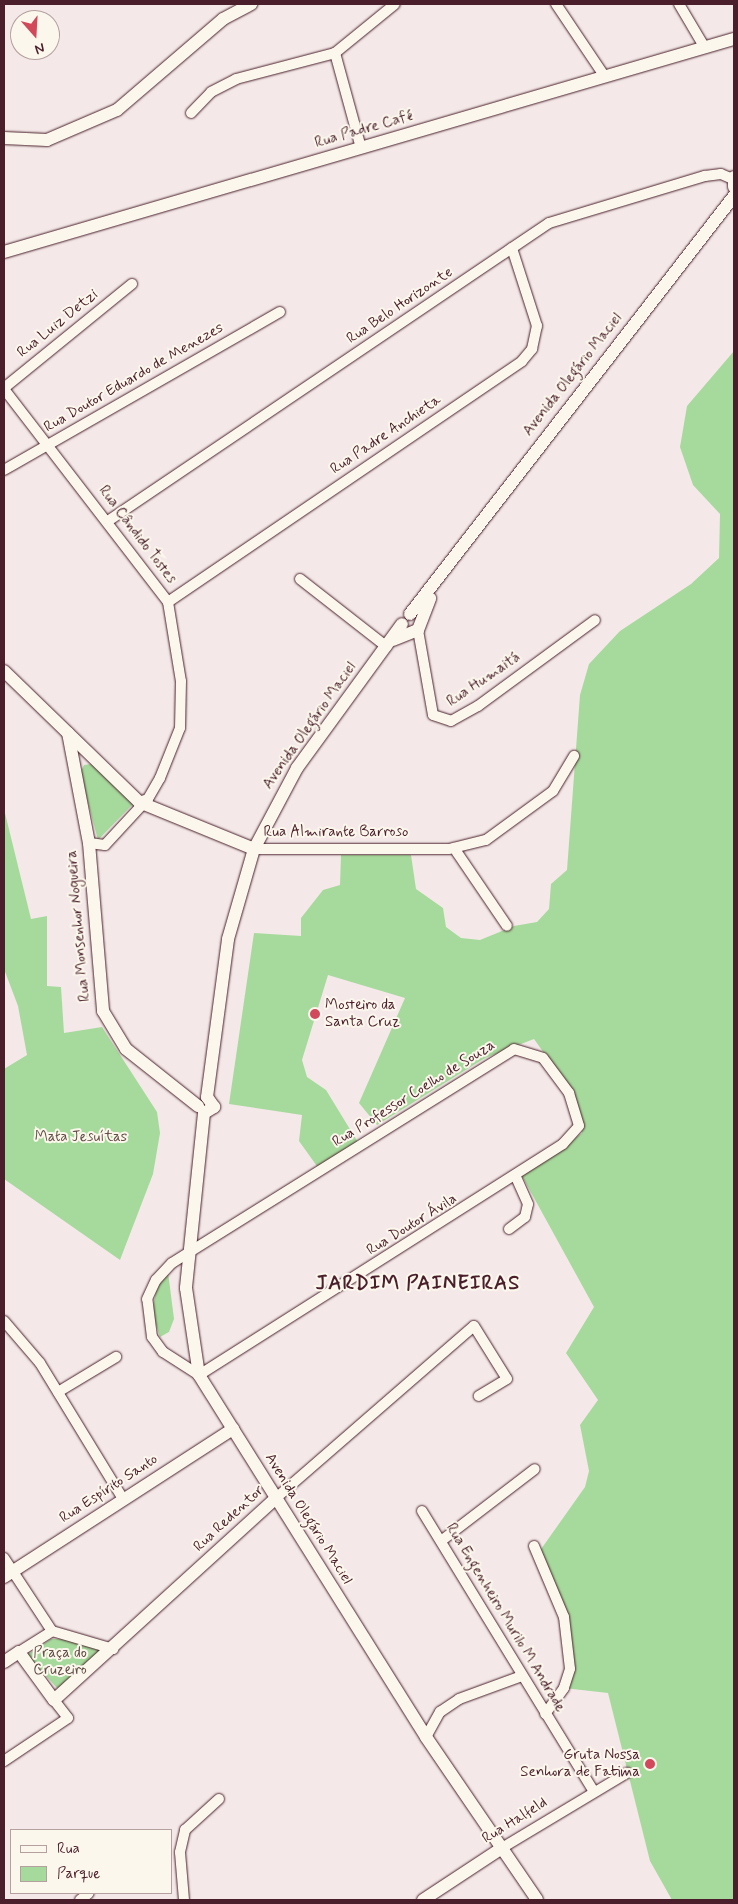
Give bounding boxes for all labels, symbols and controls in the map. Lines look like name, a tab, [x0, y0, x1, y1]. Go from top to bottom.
north arrow	[10, 10, 60, 60]
text: N	[32, 38, 47, 58]
street label: Rua Padre Café	[313, 108, 415, 152]
street label: Rua Belo Horizonte	[346, 266, 454, 346]
street label: Rua Luiz Detzi	[17, 288, 99, 360]
street label: Avenida Olegário Maciel	[520, 310, 626, 440]
street label: Rua Doutor Eduardo de Menezes	[43, 320, 225, 436]
street label: Rua Padre Anchieta	[328, 392, 444, 478]
street label: Rua Cândido Tostes	[94, 482, 180, 588]
street label: Rua Humaitá	[445, 649, 523, 711]
street label: Avenida Olegário Maciel	[260, 659, 360, 793]
street label: Rua Almirante Barroso	[262, 824, 410, 842]
street label: Rua Monsenhor Nogueira	[63, 850, 95, 1002]
place label: Mosteiro da Santa Cruz	[325, 996, 399, 1031]
marker: Mosteiro da Santa Cruz	[309, 1008, 321, 1020]
street label: Rua Professor Coelho de Souza	[328, 1036, 500, 1152]
park label: Mata Jesuítas	[35, 1129, 127, 1147]
street label: Rua Doutor Ávila	[364, 1190, 460, 1260]
district label: JARDIM PAINEIRAS	[312, 1271, 524, 1295]
street label: Rua Espírito Santo	[56, 1450, 162, 1528]
street label: Avenida Olegário Maciel	[261, 1450, 355, 1588]
street label: Rua Redentor	[190, 1482, 268, 1556]
street label: Rua Engenheiro Murilo M Andrade	[442, 1521, 568, 1715]
park label: Praça do Cruzeiro	[33, 1644, 87, 1679]
place label: Gruta Nossa Senhora de Fatima	[522, 1746, 640, 1781]
marker: Gruta Nossa Senhora de Fatima	[644, 1758, 656, 1770]
street label: Rua Halfeld	[480, 1794, 550, 1848]
legend	[10, 1829, 172, 1894]
text: Rua	[57, 1839, 80, 1859]
text: Parque	[57, 1864, 100, 1884]

